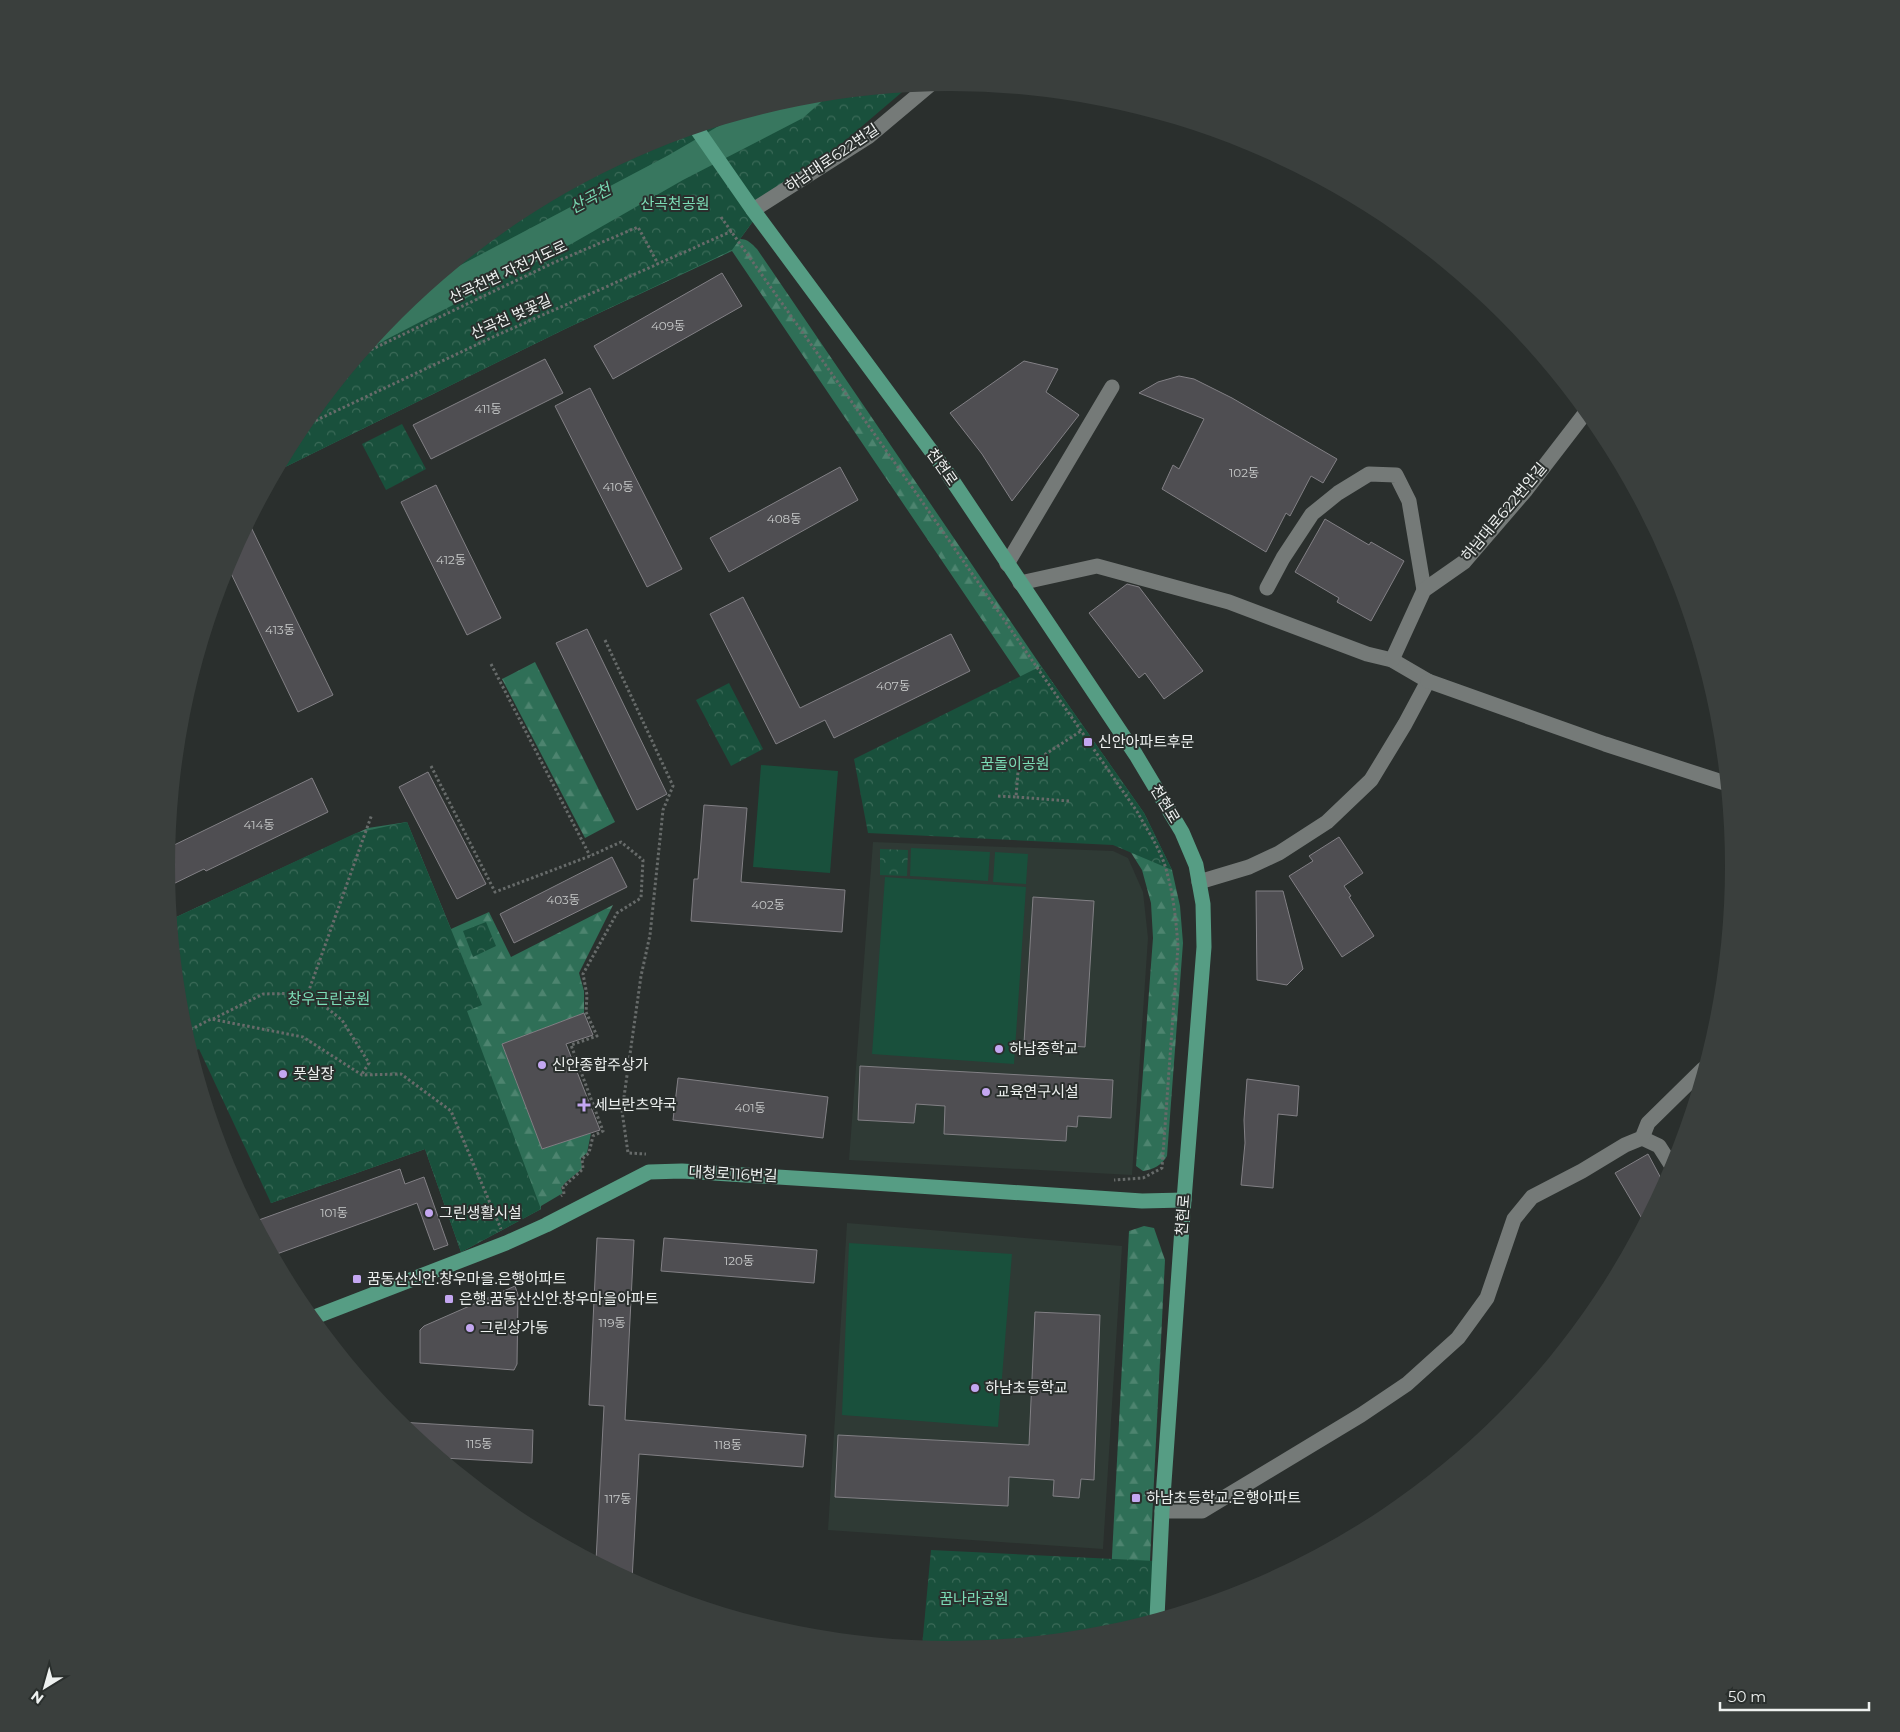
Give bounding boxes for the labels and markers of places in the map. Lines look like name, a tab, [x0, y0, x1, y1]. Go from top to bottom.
place label: 신안아파트후문	[1098, 732, 1195, 751]
marker: 신안아파트후문	[1082, 736, 1094, 748]
place label: 하남중학교	[1009, 1039, 1078, 1058]
marker: 하남중학교	[993, 1043, 1005, 1055]
place label: 신안종합주상가	[552, 1055, 649, 1074]
marker: 신안종합주상가	[536, 1059, 548, 1071]
place label: 풋살장	[293, 1064, 335, 1083]
marker: 풋살장	[277, 1068, 289, 1080]
place label: 교육연구시설	[996, 1082, 1079, 1101]
marker: 교육연구시설	[980, 1086, 992, 1098]
place label: 세브란츠약국	[594, 1095, 677, 1114]
marker: 세브란츠약국	[578, 1099, 590, 1111]
place label: 그린생활시설	[439, 1203, 522, 1222]
marker: 그린생활시설	[423, 1207, 435, 1219]
place label: 꿈동산신안.창우마을.은행아파트	[367, 1269, 567, 1288]
marker: 꿈동산신안.창우마을.은행아파트	[351, 1273, 363, 1285]
place label: 은행.꿈동산신안.창우마을아파트	[459, 1289, 659, 1308]
marker: 은행.꿈동산신안.창우마을아파트	[443, 1293, 455, 1305]
place label: 그린상가동	[480, 1318, 549, 1337]
marker: 그린상가동	[464, 1322, 476, 1334]
place label: 하남초등학교	[985, 1378, 1068, 1397]
marker: 하남초등학교	[969, 1382, 981, 1394]
place label: 하남초등학교.은행아파트	[1146, 1488, 1301, 1507]
marker: 하남초등학교.은행아파트	[1130, 1492, 1142, 1504]

